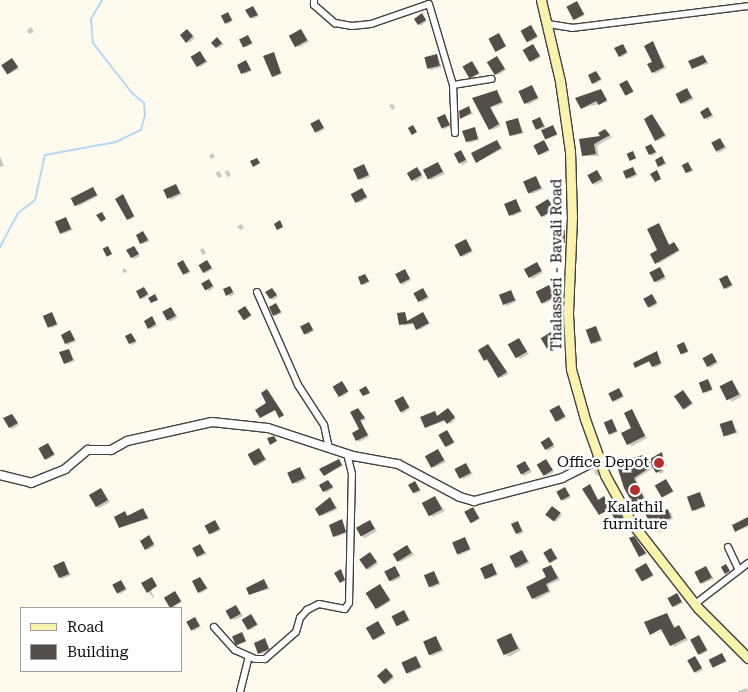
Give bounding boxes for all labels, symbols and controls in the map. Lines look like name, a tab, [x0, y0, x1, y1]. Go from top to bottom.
street label: Thalasseri - Bavali Road	[548, 179, 566, 351]
place label: Office Depot	[557, 454, 649, 472]
marker: Office Depot	[653, 457, 665, 469]
marker: Kalathil furniture	[629, 484, 641, 496]
place label: Kalathil furniture	[602, 498, 668, 533]
legend	[20, 607, 182, 672]
text: Road	[67, 618, 104, 636]
text: Building	[67, 643, 128, 661]

